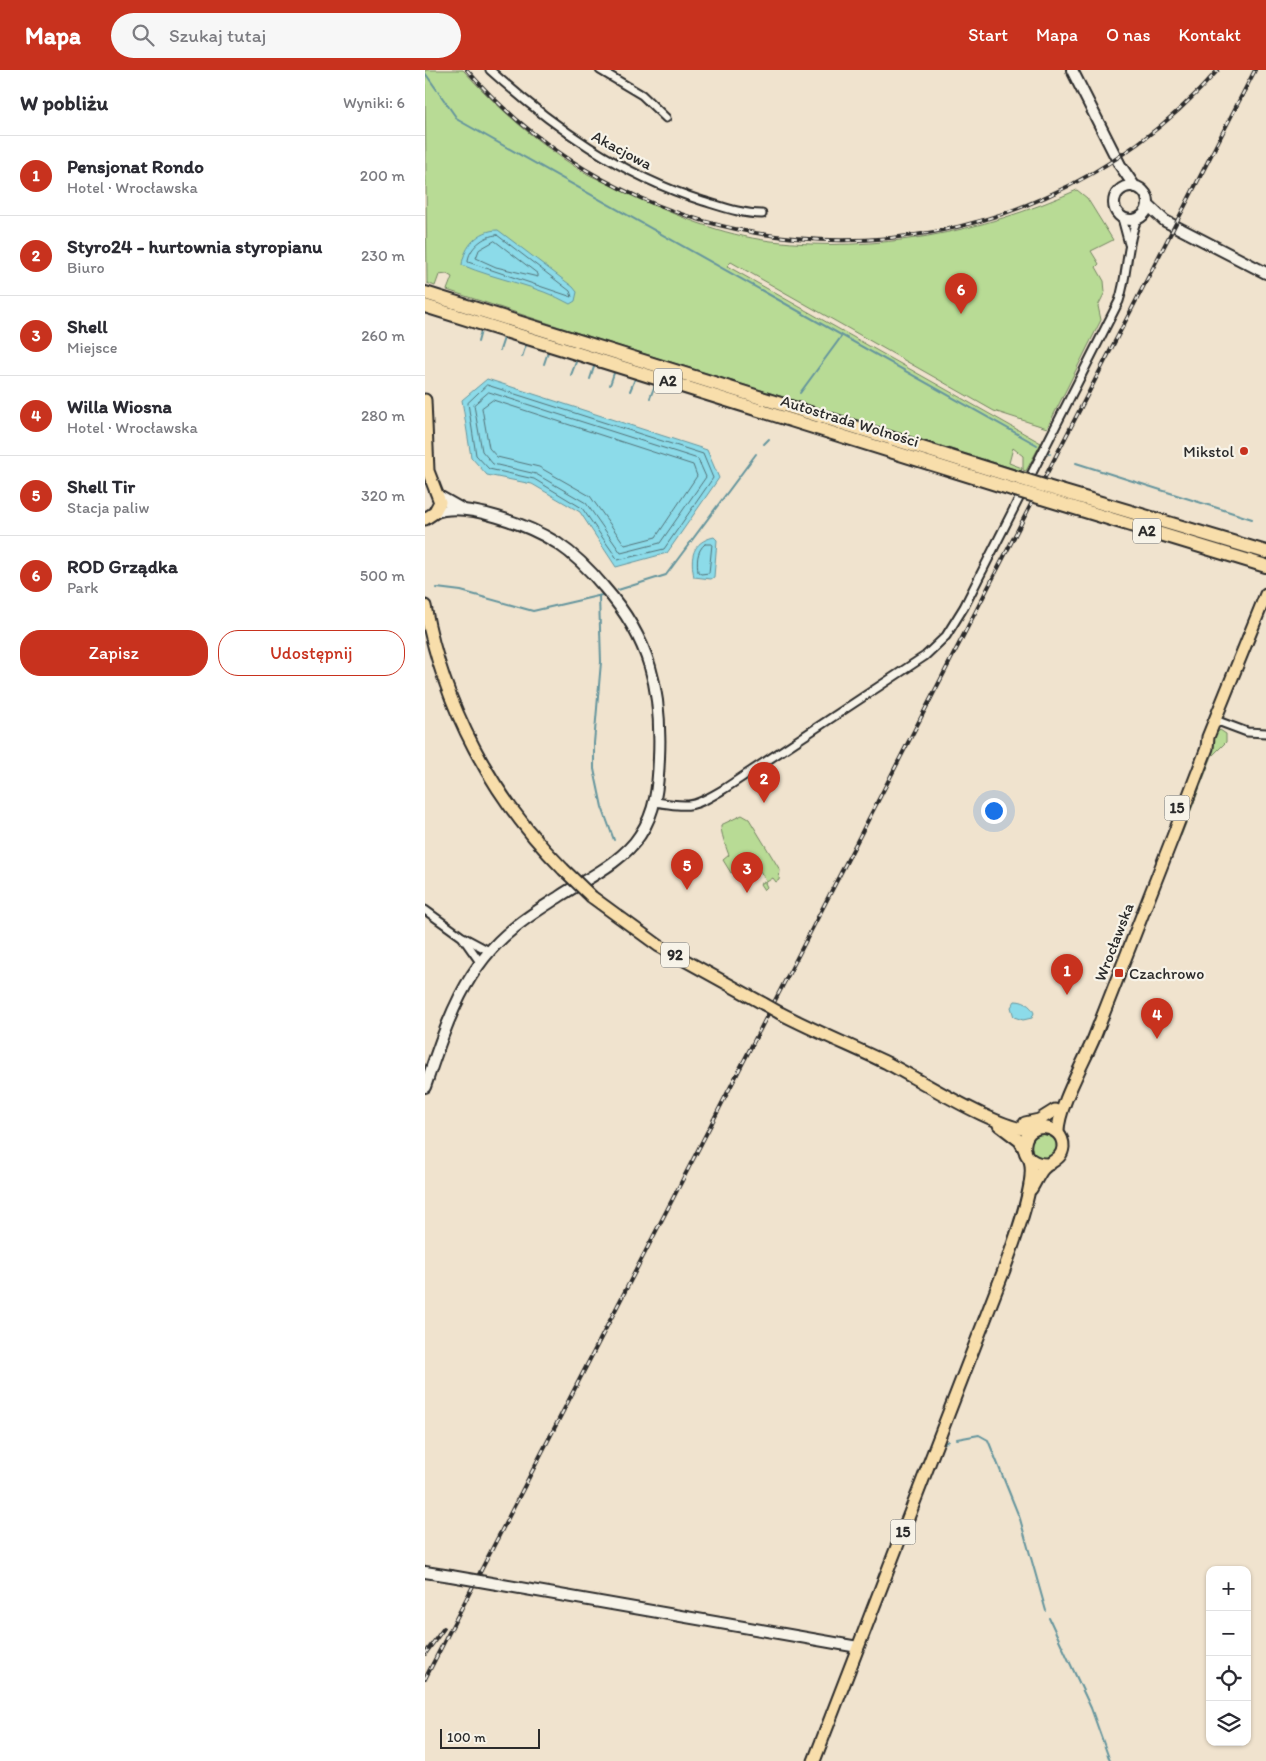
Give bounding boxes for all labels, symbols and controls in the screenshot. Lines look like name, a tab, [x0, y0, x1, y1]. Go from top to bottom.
search box	[111, 13, 461, 58]
text: Mapa	[25, 21, 81, 50]
icon: search	[129, 21, 157, 49]
text: Szukaj tutaj	[169, 24, 266, 47]
text: Start	[968, 24, 1008, 46]
text: Mapa	[1036, 24, 1078, 46]
text: O nas	[1106, 24, 1151, 46]
text: Kontakt	[1179, 24, 1241, 46]
text: W pobliżu	[20, 90, 108, 115]
text: Wyniki: 6	[343, 93, 405, 112]
street label: Akacjowa	[589, 126, 656, 174]
text: Pensjonat Rondo	[67, 155, 204, 178]
text: 1	[32, 166, 40, 185]
text: 200 m	[360, 166, 405, 185]
text: Hotel · Wrocławska	[67, 178, 198, 197]
text: Styro24 - hurtownia styropianu	[67, 235, 322, 258]
text: 2	[32, 246, 40, 265]
text: 230 m	[361, 246, 405, 265]
text: Biuro	[67, 258, 105, 277]
pin: 6	[945, 273, 977, 314]
text: Shell	[67, 315, 108, 338]
text: 3	[32, 326, 40, 345]
text: 260 m	[361, 326, 405, 345]
text: Miejsce	[67, 338, 118, 357]
road number: A2	[654, 368, 682, 394]
street label: Autostrada Wolności	[779, 391, 921, 451]
text: Willa Wiosna	[67, 395, 172, 418]
text: 4	[31, 406, 41, 425]
text: 280 m	[361, 406, 405, 425]
text: Hotel · Wrocławska	[67, 418, 198, 437]
place label: Mikstol	[1183, 442, 1234, 461]
marker: Mikstol	[1238, 445, 1250, 457]
text: Shell Tir	[67, 475, 135, 498]
text: 5	[32, 486, 40, 505]
text: 320 m	[361, 486, 405, 505]
text: Stacja paliw	[67, 498, 149, 517]
road number: A2	[1133, 518, 1161, 544]
text: ROD Grządka	[67, 555, 178, 578]
text: 6	[32, 566, 40, 585]
text: 500 m	[360, 566, 405, 585]
text: Park	[67, 578, 98, 597]
button: Zapisz	[20, 630, 208, 676]
button: Udostępnij	[218, 630, 405, 676]
pin: 2	[748, 762, 780, 803]
road number: 15	[1165, 796, 1189, 820]
your location	[981, 798, 1007, 824]
pin: 5	[671, 849, 703, 890]
pin: 3	[731, 852, 763, 893]
street label: Wrocławska	[1090, 899, 1138, 984]
road number: 92	[661, 942, 689, 968]
pin: 1	[1051, 954, 1083, 995]
place label: Czachrowo	[1129, 964, 1204, 983]
marker: Czachrowo	[1113, 967, 1125, 979]
pin: 4	[1141, 998, 1173, 1039]
road number: 15	[891, 1520, 915, 1544]
map controls	[1206, 1566, 1251, 1746]
button: +	[1206, 1566, 1251, 1611]
button: −	[1206, 1611, 1251, 1656]
button: locate	[1206, 1656, 1251, 1701]
button: layers	[1206, 1701, 1251, 1746]
scale bar	[440, 1726, 540, 1749]
text: 100 m	[447, 1729, 486, 1746]

